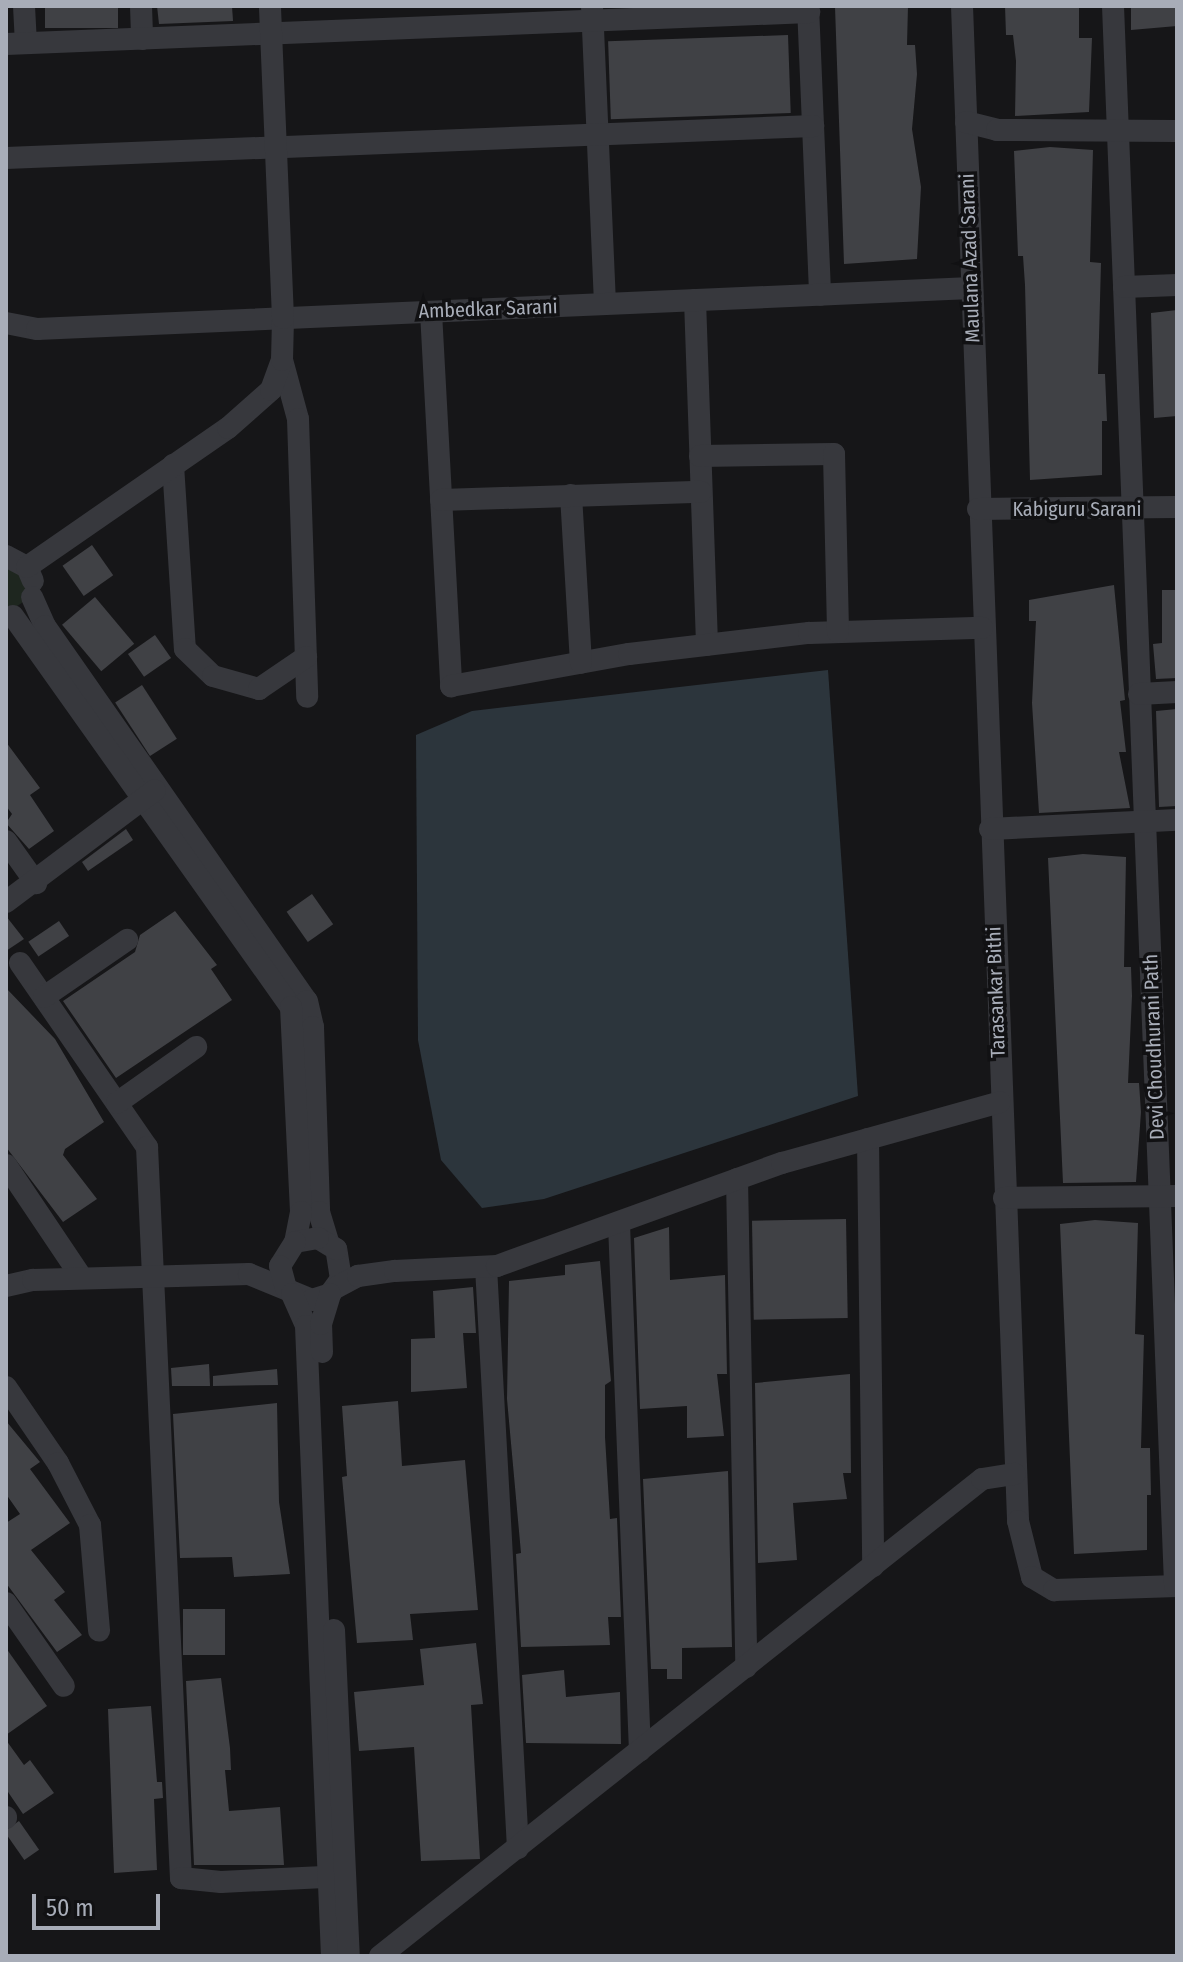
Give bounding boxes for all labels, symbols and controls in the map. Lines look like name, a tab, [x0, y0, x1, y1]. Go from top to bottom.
street label: Maulana Azad Sarani	[955, 173, 985, 343]
street label: Ambedkar Sarani	[418, 295, 558, 323]
street label: Kabiguru Sarani	[1012, 497, 1142, 521]
street label: Tarasankar Bithi	[982, 926, 1010, 1058]
street label: Devi Choudhurani Path	[1139, 954, 1169, 1140]
scale bar	[36, 1878, 164, 1928]
text: 50 m	[46, 1894, 94, 1922]

